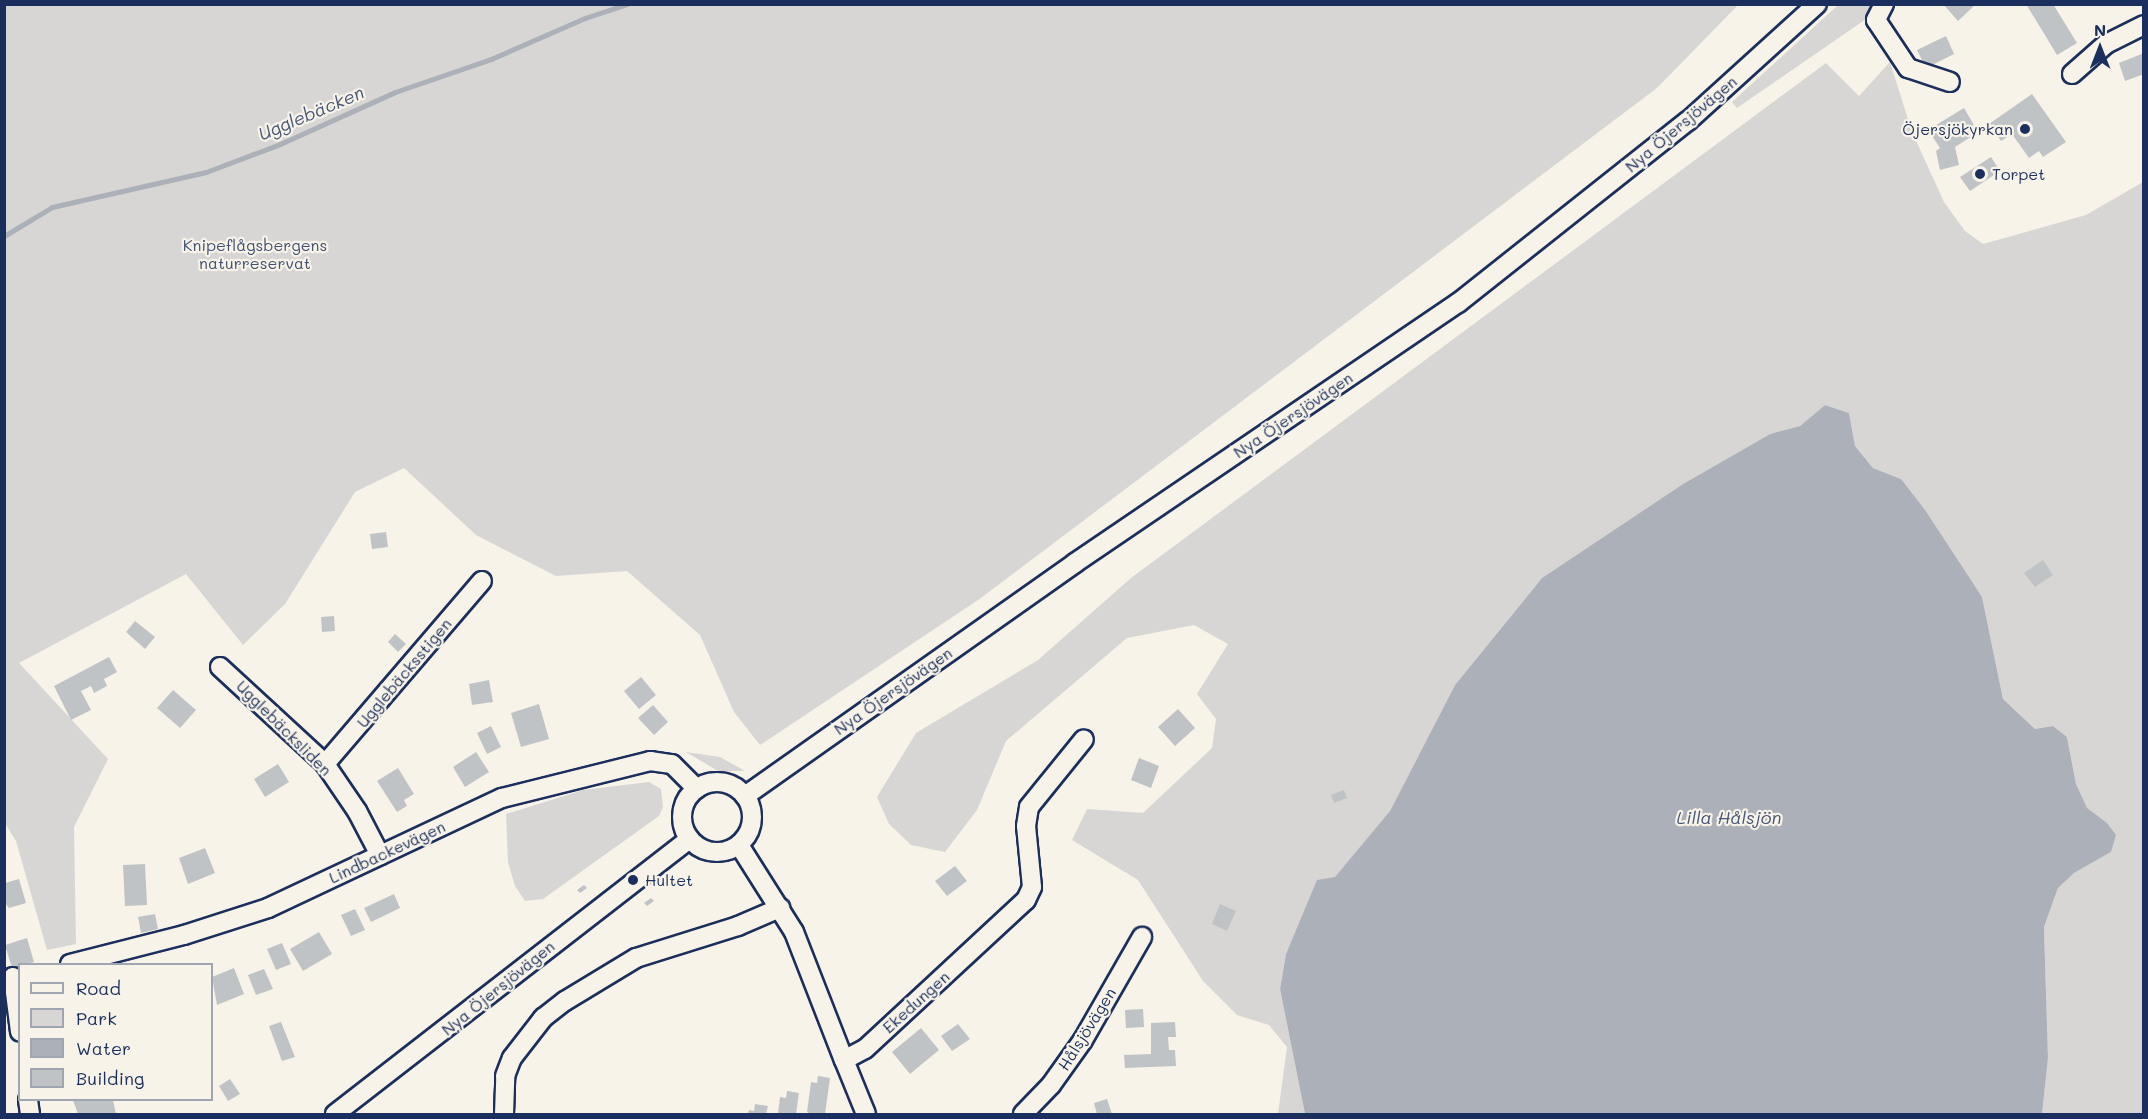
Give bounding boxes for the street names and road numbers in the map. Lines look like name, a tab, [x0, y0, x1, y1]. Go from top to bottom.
street label: Nya Öjersjövägen	[1621, 72, 1741, 176]
street label: Nya Öjersjövägen	[1230, 368, 1356, 462]
street label: Ugglebäcksstigen	[353, 614, 455, 732]
street label: Nya Öjersjövägen	[830, 643, 956, 739]
street label: Ugglebäcksliden	[232, 676, 336, 780]
street label: Lindbackevägen	[326, 817, 448, 887]
street label: Nya Öjersjövägen	[438, 937, 558, 1039]
street label: Ekedungen	[879, 967, 953, 1037]
street label: Hålsjövägen	[1054, 984, 1120, 1074]

